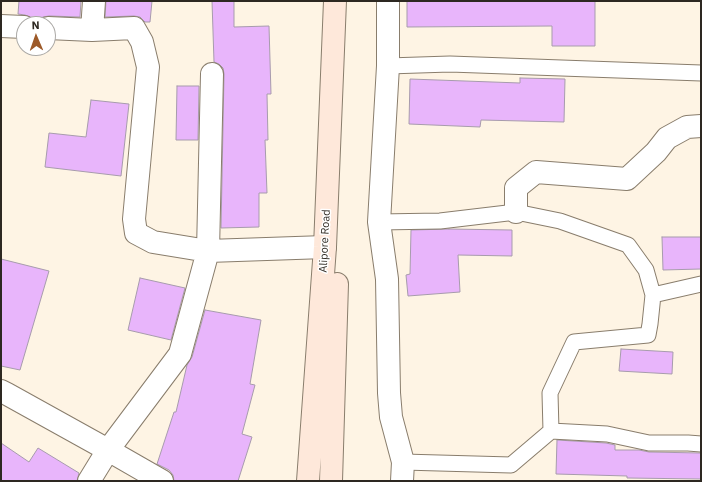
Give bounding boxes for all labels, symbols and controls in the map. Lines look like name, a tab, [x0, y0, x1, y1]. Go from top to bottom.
north arrow	[16, 16, 56, 56]
text: N	[31, 18, 40, 32]
street label: Alipore Road	[317, 209, 333, 273]

